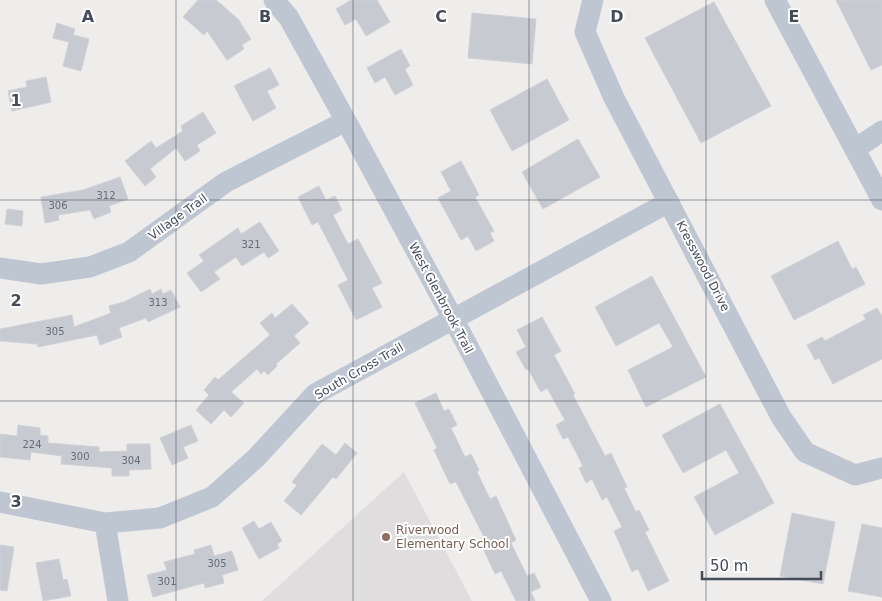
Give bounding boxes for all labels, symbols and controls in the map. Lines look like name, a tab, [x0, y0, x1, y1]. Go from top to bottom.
text: A	[82, 7, 95, 26]
text: B	[259, 7, 271, 26]
text: C	[435, 7, 447, 26]
text: D	[610, 7, 624, 26]
text: E	[789, 7, 799, 26]
text: 1	[10, 91, 22, 110]
house number: 312	[96, 190, 116, 201]
street label: Village Trail	[146, 191, 210, 243]
house number: 306	[48, 200, 68, 211]
street label: Kresswood Drive	[673, 218, 733, 314]
house number: 321	[241, 239, 261, 250]
street label: West Glenbrook Trail	[406, 240, 476, 356]
text: 2	[10, 291, 22, 310]
house number: 313	[148, 297, 168, 308]
house number: 305	[45, 326, 65, 337]
street label: South Cross Trail	[312, 340, 406, 402]
house number: 224	[22, 439, 42, 450]
house number: 300	[70, 451, 90, 462]
house number: 304	[121, 455, 141, 466]
text: 3	[10, 492, 22, 511]
place label: Riverwood Elementary School	[396, 523, 509, 551]
marker: Riverwood Elementary School	[380, 531, 392, 543]
scale bar	[702, 548, 821, 580]
text: 50 m	[710, 557, 748, 575]
house number: 305	[207, 558, 227, 569]
house number: 301	[157, 576, 177, 587]

